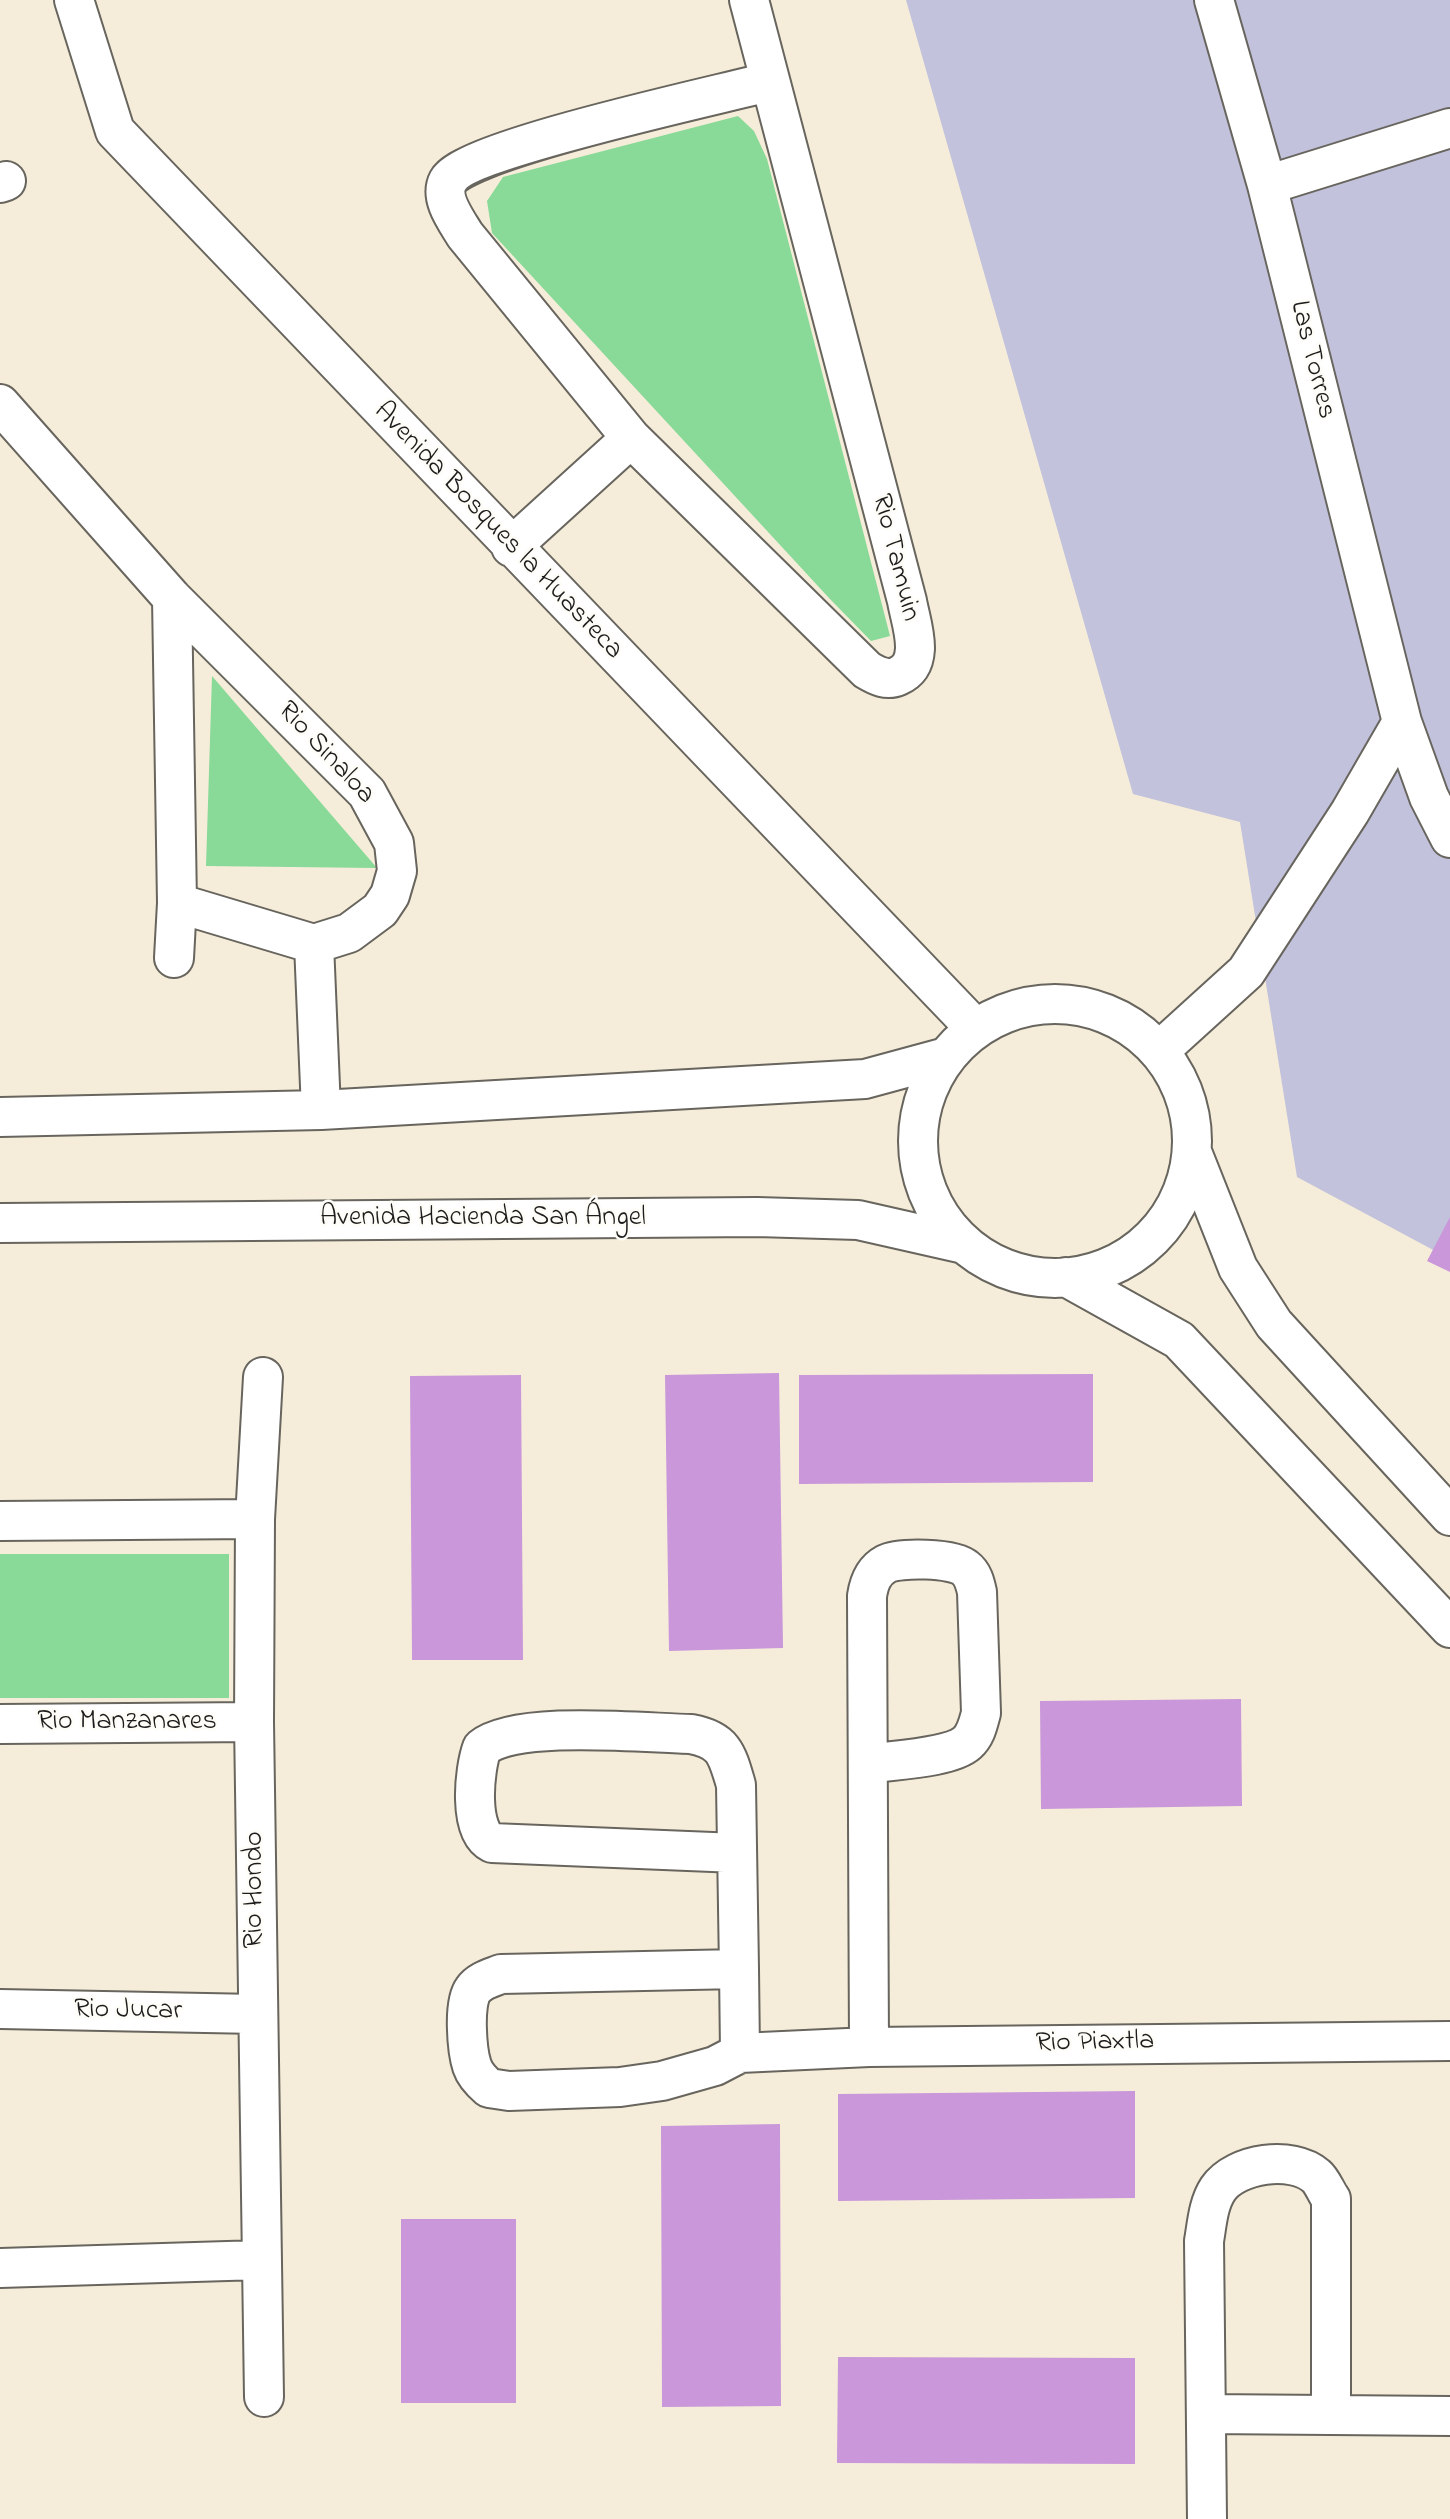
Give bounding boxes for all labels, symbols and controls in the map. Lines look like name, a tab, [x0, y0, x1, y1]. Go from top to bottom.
street label: Las Torres	[1280, 298, 1342, 422]
street label: Avenida Bosques la Huasteca	[365, 396, 629, 668]
street label: Rio Tamuin	[862, 491, 926, 625]
street label: Rio Sinaloa	[269, 696, 381, 812]
street label: Avenida Hacienda San Ángel	[320, 1202, 646, 1236]
street label: Rio Manzanares	[37, 1706, 217, 1740]
street label: Rio Hondo	[239, 1831, 273, 1949]
street label: Rio Jucar	[74, 1994, 182, 2030]
street label: Rio Piaxtla	[1035, 2026, 1155, 2062]

